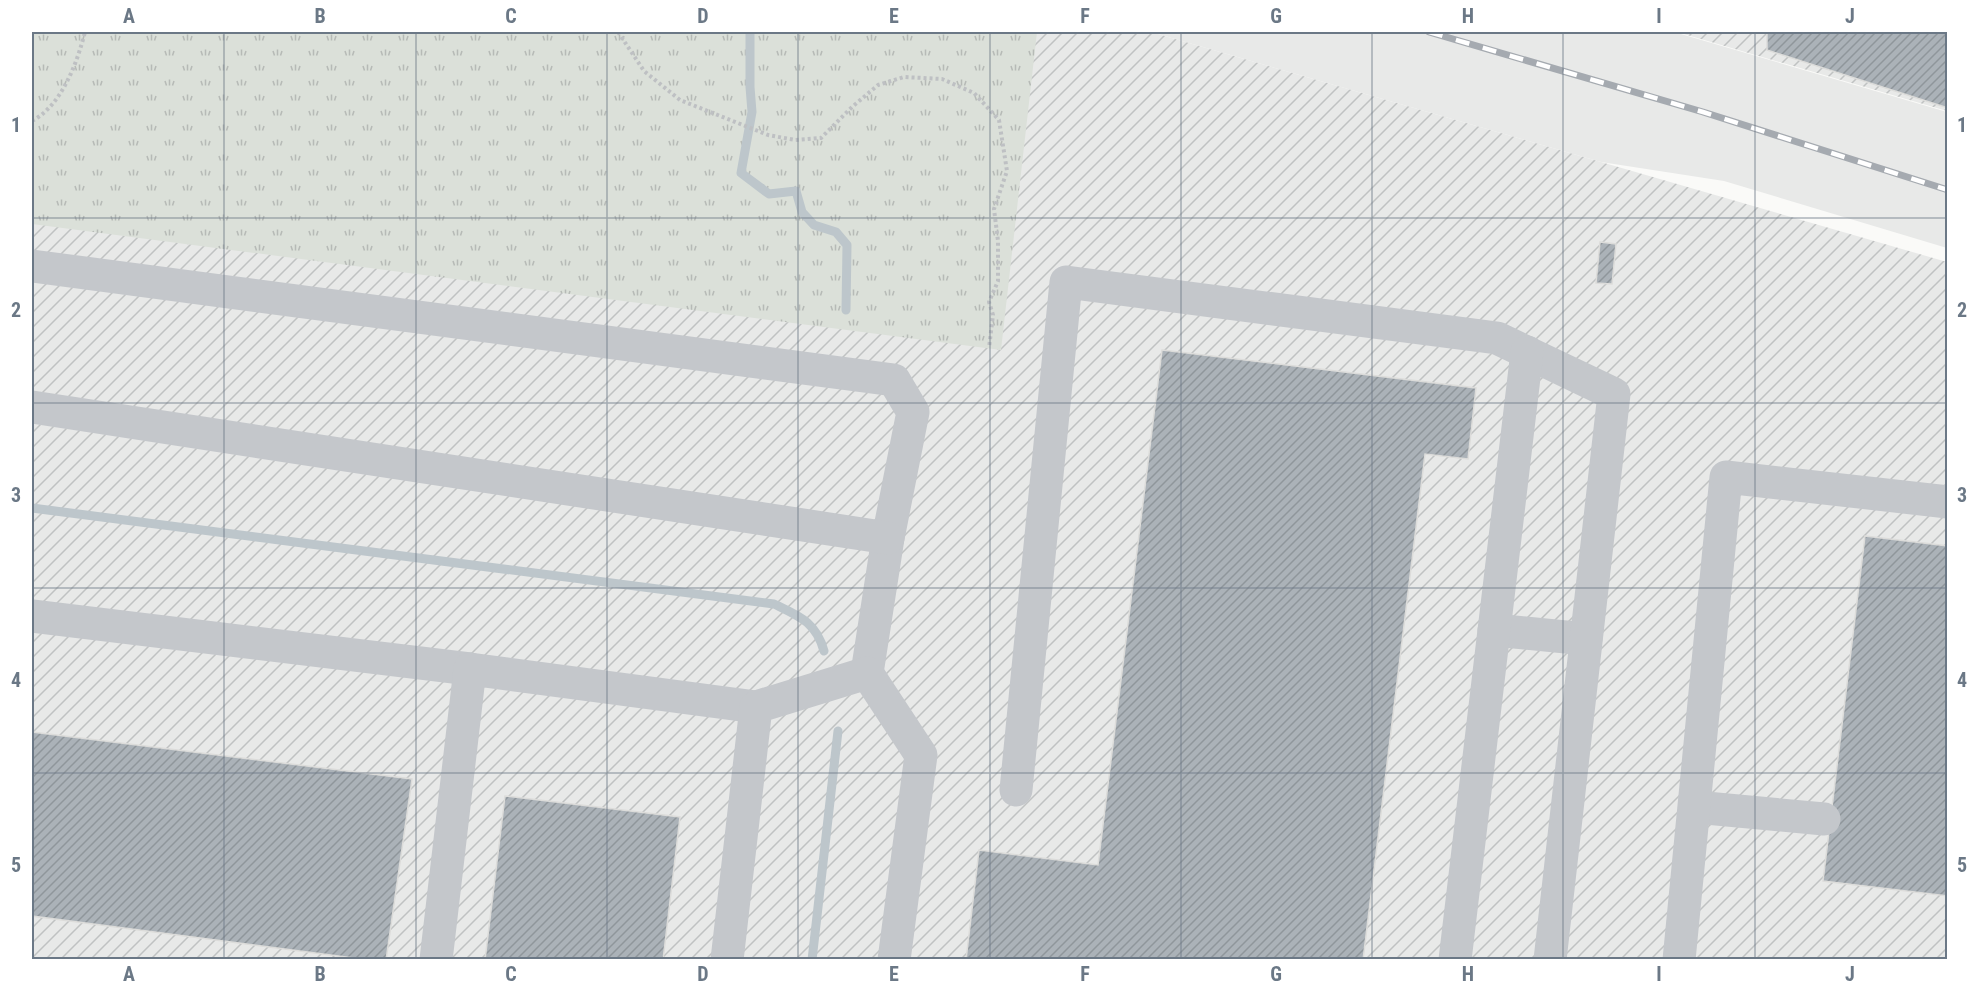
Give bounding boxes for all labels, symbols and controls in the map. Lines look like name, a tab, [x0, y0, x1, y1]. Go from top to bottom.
text: A	[123, 4, 135, 28]
text: B	[314, 4, 326, 28]
text: C	[505, 4, 517, 28]
text: D	[697, 4, 709, 28]
text: E	[889, 4, 899, 28]
text: F	[1080, 4, 1090, 28]
text: G	[1270, 4, 1282, 28]
text: H	[1462, 4, 1474, 28]
text: I	[1656, 4, 1662, 28]
text: J	[1845, 4, 1855, 28]
text: 1	[11, 113, 21, 137]
text: 1	[1957, 113, 1967, 137]
text: 2	[11, 298, 21, 322]
text: 2	[1957, 298, 1967, 322]
text: 3	[11, 483, 21, 507]
text: 3	[1957, 483, 1967, 507]
text: 4	[11, 668, 21, 692]
text: 4	[1957, 668, 1967, 692]
text: 5	[11, 853, 21, 877]
text: 5	[1957, 853, 1967, 877]
text: A	[123, 962, 135, 986]
text: B	[314, 962, 326, 986]
text: C	[505, 962, 517, 986]
text: D	[697, 962, 709, 986]
text: E	[889, 962, 899, 986]
text: F	[1080, 962, 1090, 986]
text: G	[1270, 962, 1282, 986]
text: H	[1462, 962, 1474, 986]
text: I	[1656, 962, 1662, 986]
text: J	[1845, 962, 1855, 986]

